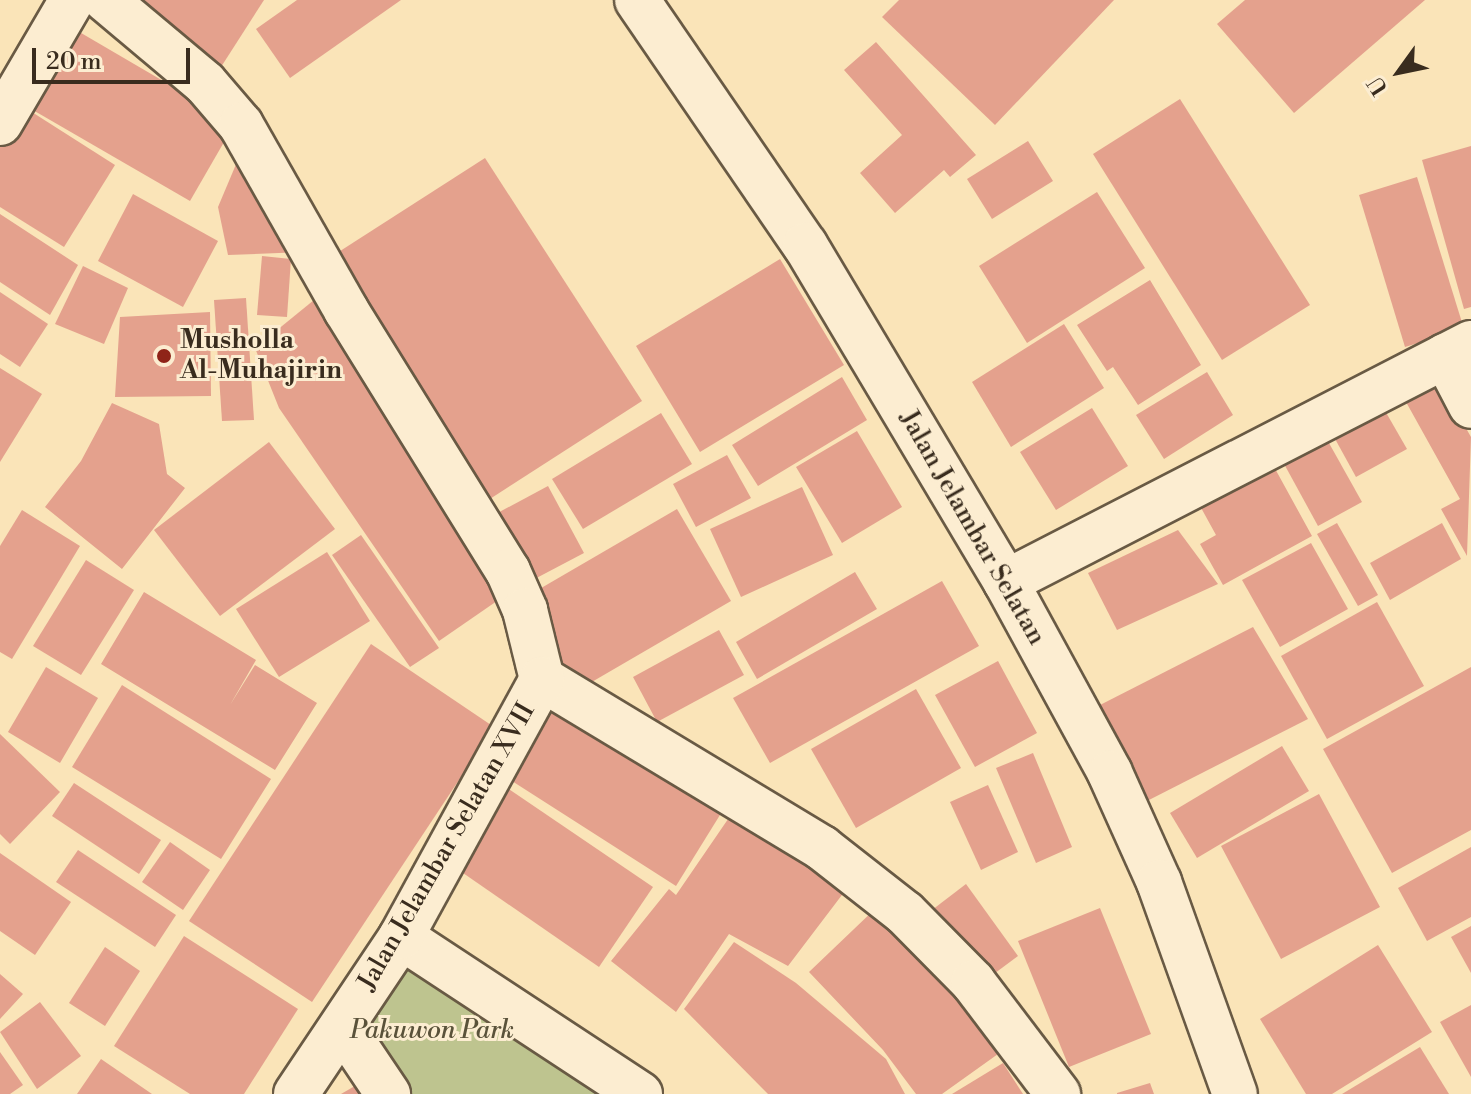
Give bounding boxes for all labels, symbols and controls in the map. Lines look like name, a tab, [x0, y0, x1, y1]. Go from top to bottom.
scale bar	[36, 32, 194, 82]
north arrow	[1359, 32, 1439, 112]
text: 20 m	[46, 47, 102, 77]
text: U	[1362, 71, 1394, 100]
place label: Musholla Al-Muhajirin	[180, 325, 342, 386]
marker: Musholla Al-Muhajirin	[155, 347, 173, 365]
street label: Jalan Jelambar Selatan	[892, 405, 1052, 651]
street label: Jalan Jelambar Selatan XVII	[352, 698, 542, 996]
park label: Pakuwon Park	[350, 1015, 514, 1047]

